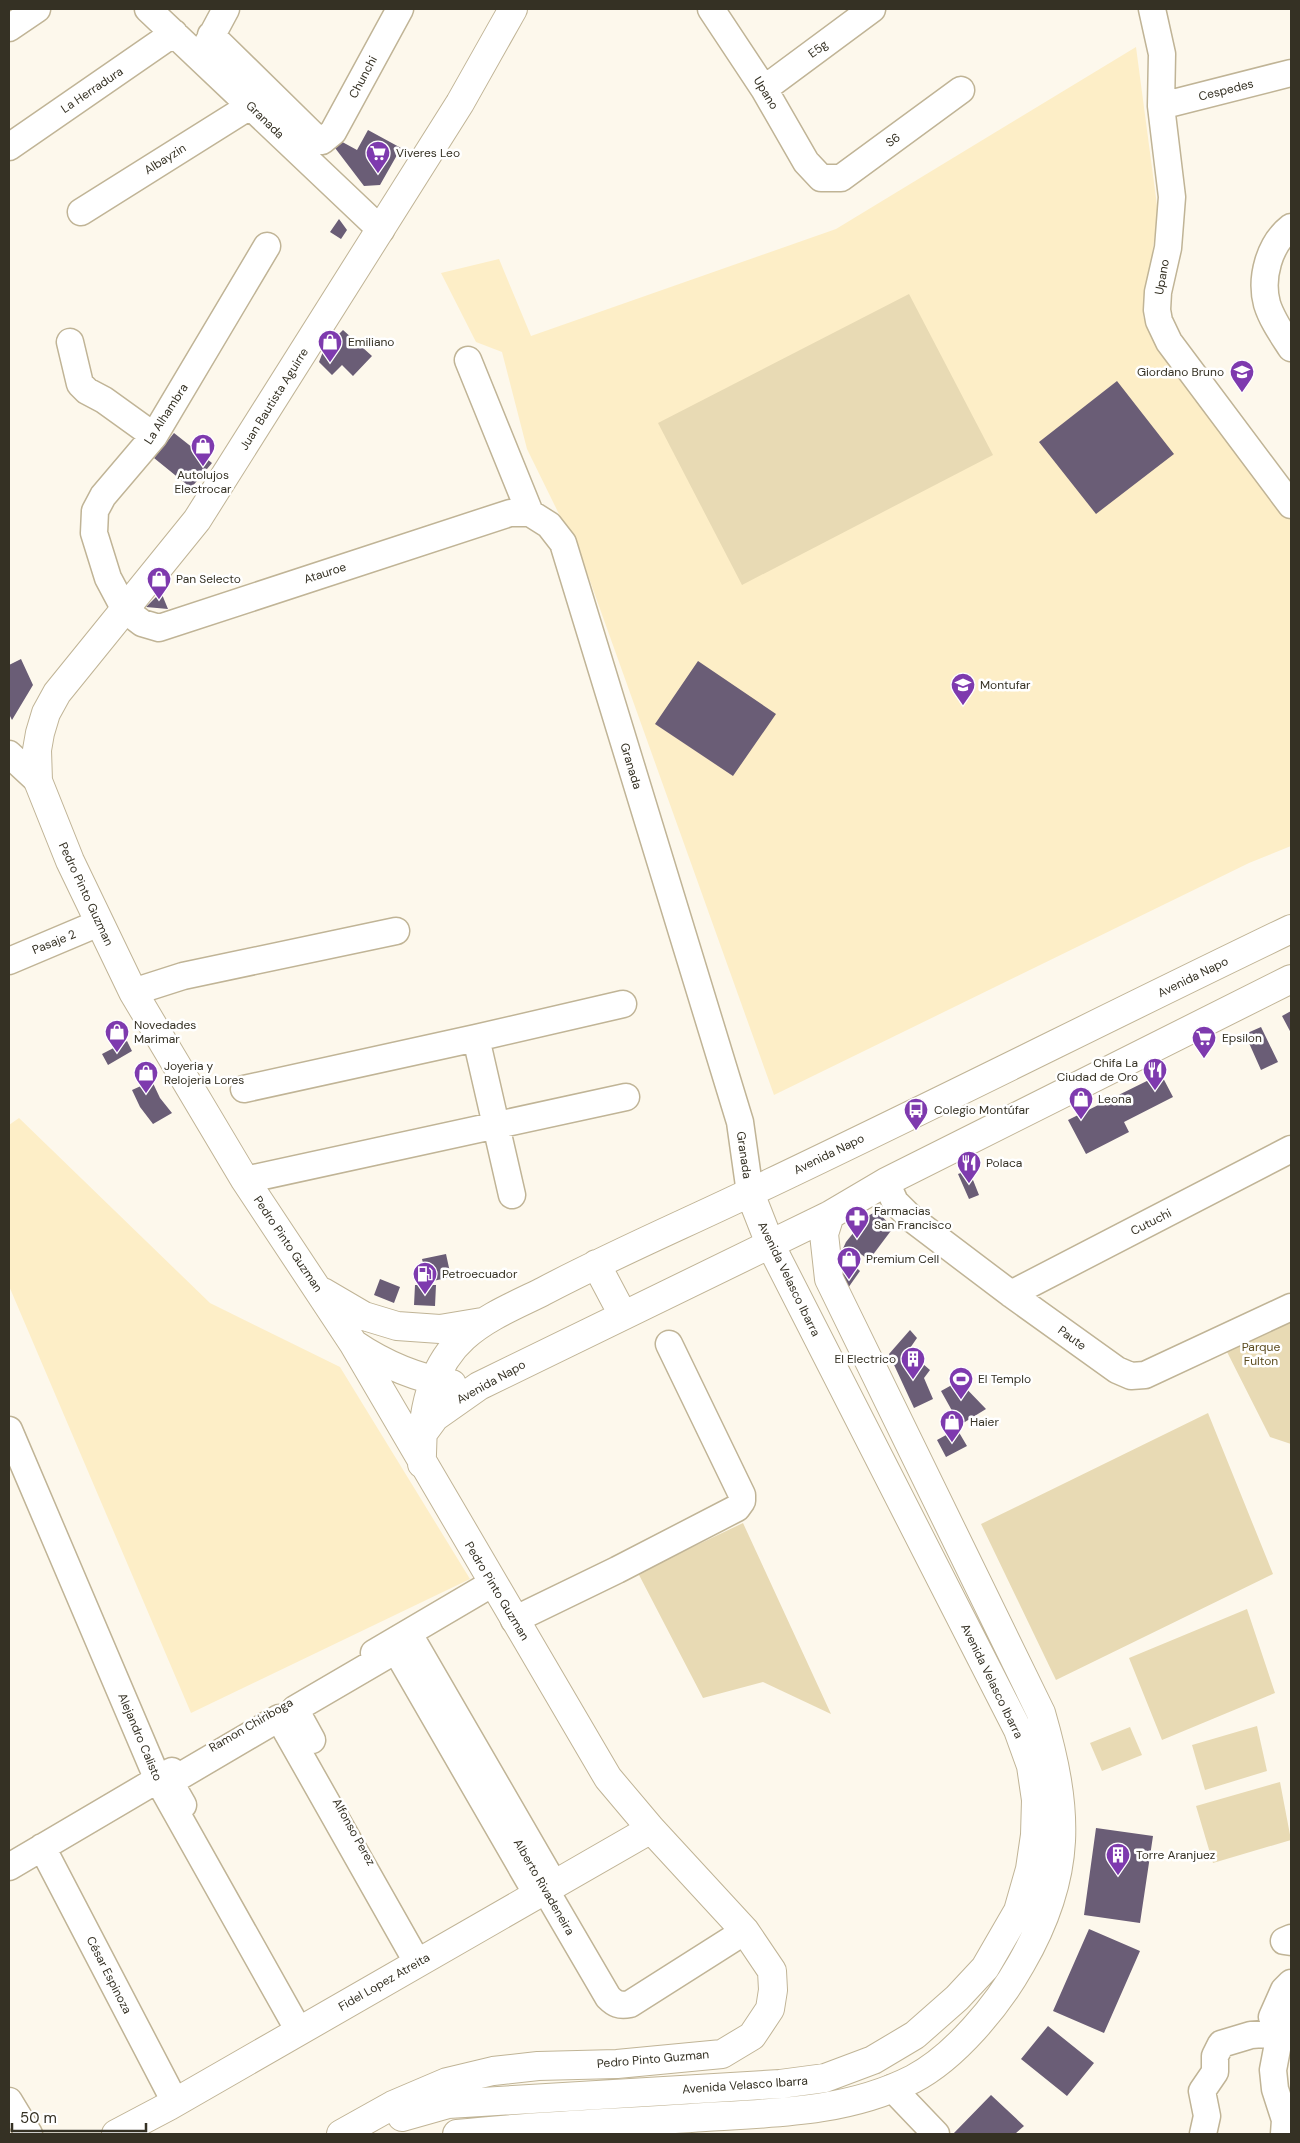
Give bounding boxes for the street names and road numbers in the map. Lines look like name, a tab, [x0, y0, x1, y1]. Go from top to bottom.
street label: E5g	[805, 36, 831, 62]
street label: Chunchi	[345, 53, 381, 101]
street label: La Herradura	[58, 63, 126, 117]
street label: Upano	[750, 73, 782, 113]
street label: Cespedes	[1197, 75, 1255, 105]
street label: Granada	[242, 98, 288, 142]
street label: S6	[882, 129, 904, 151]
street label: Albayzin	[141, 140, 189, 178]
street label: Upano	[1151, 258, 1173, 296]
street label: Juan Bautista Aguirre	[236, 345, 312, 453]
street label: La Alhambra	[140, 381, 192, 447]
street label: Atauroe	[302, 559, 348, 587]
street label: Granada	[616, 741, 646, 791]
street label: Pedro Pinto Guzman	[55, 840, 117, 949]
street label: Pasaje 2	[30, 926, 78, 958]
street label: Avenida Napo	[1155, 953, 1231, 1001]
street label: Granada	[733, 1130, 755, 1180]
street label: Avenida Napo	[791, 1130, 867, 1178]
street label: Pedro Pinto Guzman	[250, 1193, 326, 1295]
street label: Cutuchi	[1128, 1205, 1174, 1239]
street label: Avenida Velasco Ibarra	[754, 1219, 824, 1339]
street label: Paute	[1055, 1322, 1090, 1354]
street label: Avenida Napo	[454, 1356, 528, 1408]
street label: Pedro Pinto Guzman	[461, 1539, 533, 1643]
street label: Avenida Velasco Ibarra	[957, 1621, 1027, 1741]
street label: Alejandro Calisto	[114, 1691, 166, 1783]
street label: Ramon Chiriboga	[206, 1694, 296, 1756]
street label: Alfonso Perez	[329, 1795, 379, 1869]
street label: Alberto Rivadeneira	[510, 1836, 578, 1938]
street label: César Espinoza	[83, 1934, 135, 2016]
street label: Fidel Lopez Atreita	[335, 1949, 433, 2015]
street label: Pedro Pinto Guzman	[596, 2046, 710, 2072]
street label: Avenida Velasco Ibarra	[682, 2073, 808, 2097]

